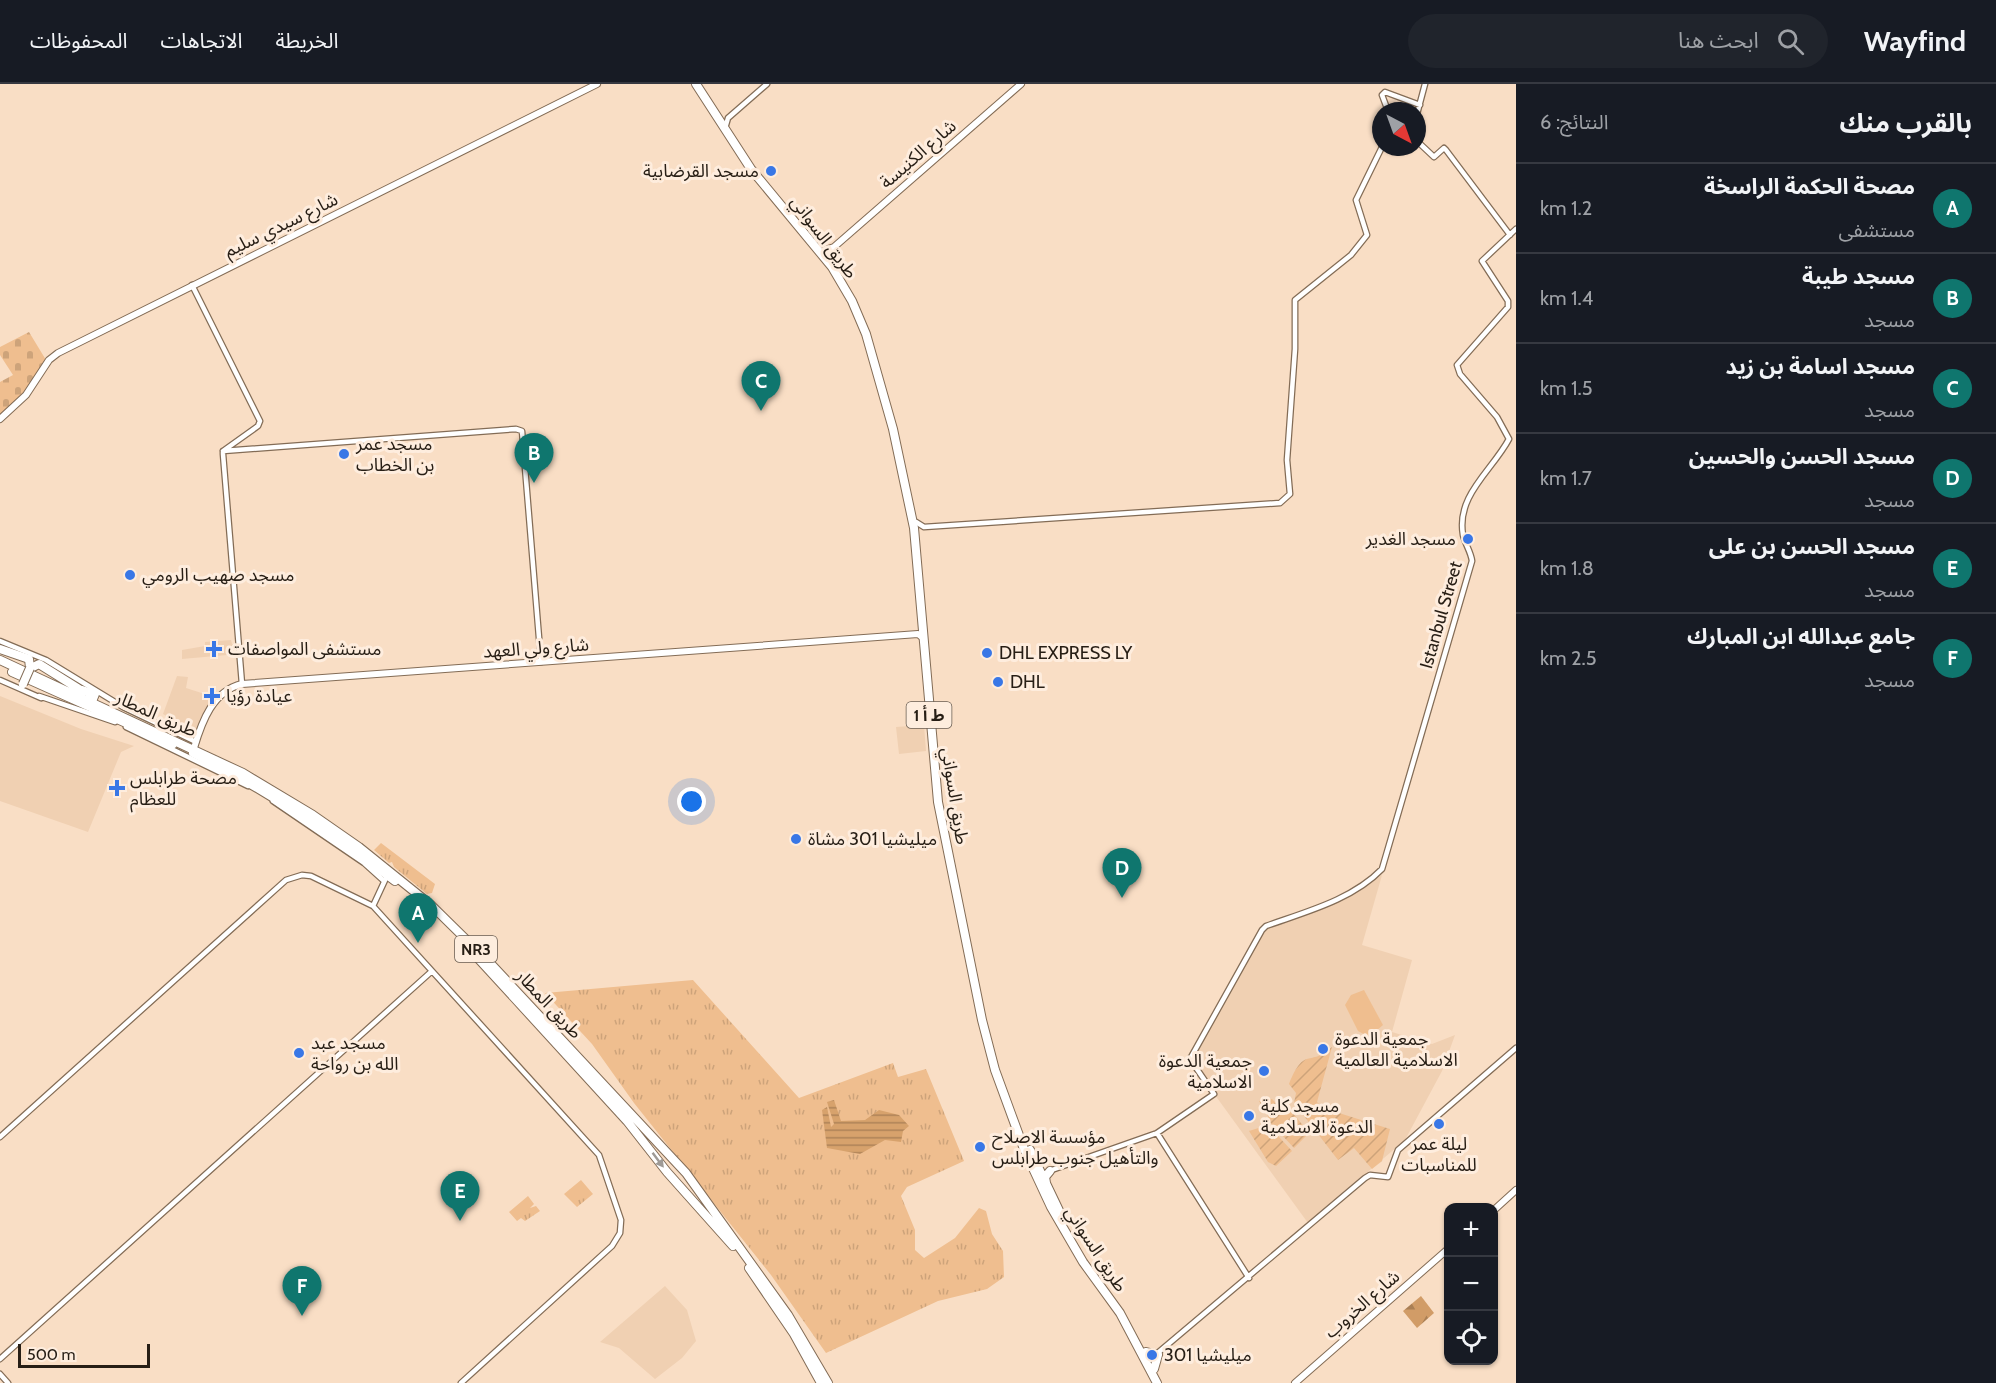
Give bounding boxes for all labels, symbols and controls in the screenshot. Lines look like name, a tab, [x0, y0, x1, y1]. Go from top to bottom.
search box	[1408, 14, 1828, 68]
text: Wayfind	[1864, 24, 1966, 58]
icon: search	[1774, 25, 1807, 58]
text: ابحث هنا	[1678, 27, 1759, 54]
text: المحفوظات	[30, 28, 127, 53]
text: الاتجاهات	[160, 28, 242, 53]
text: الخريطة	[275, 28, 338, 53]
north arrow	[1372, 102, 1426, 156]
text: بالقرب منك	[1839, 107, 1972, 139]
text: النتائج: 6	[1540, 110, 1609, 134]
street label: شارع الكنيسة	[875, 115, 963, 195]
place label: مسجد القرضابية	[643, 160, 759, 182]
marker: مسجد القرضابية	[764, 164, 778, 178]
text: مصحة الحكمة الراسخة	[1704, 173, 1915, 200]
street label: شارع سيدي سليم	[221, 188, 343, 265]
street label: طريق السواني	[784, 191, 862, 284]
text: 1.2 km	[1540, 196, 1592, 220]
text: A	[1946, 196, 1959, 220]
text: مستشفى	[1838, 218, 1915, 242]
text: مسجد طيبة	[1802, 263, 1915, 290]
text: 1.4 km	[1540, 286, 1593, 310]
text: B	[1946, 286, 1959, 310]
text: مسجد	[1864, 308, 1915, 332]
text: مسجد اسامة بن زيد	[1726, 353, 1915, 380]
pin: C	[742, 362, 780, 411]
text: 1.5 km	[1540, 376, 1593, 400]
text: C	[1946, 376, 1959, 400]
text: مسجد	[1864, 398, 1915, 422]
place label: مسجد عمر بن الخطاب	[355, 433, 434, 476]
pin: B	[514, 434, 554, 483]
text: مسجد الحسن والحسين	[1689, 443, 1915, 470]
marker: مسجد عمر بن الخطاب	[337, 447, 351, 461]
text: 1.7 km	[1540, 466, 1592, 490]
text: D	[1945, 466, 1960, 490]
text: مسجد	[1864, 488, 1915, 512]
place label: مسجد الغدير	[1365, 528, 1456, 550]
marker: مسجد الغدير	[1461, 532, 1475, 546]
text: مسجد الحسن بن على	[1709, 533, 1915, 560]
text: 1.8 km	[1540, 556, 1594, 580]
text: E	[1947, 556, 1958, 580]
street label: Istanbul Street	[1415, 559, 1467, 671]
place label: مسجد صهيب الرومي	[142, 564, 295, 588]
marker: مسجد صهيب الرومي	[123, 568, 137, 582]
text: مسجد	[1864, 578, 1915, 602]
text: جامع عبدالله ابن المبارك	[1687, 623, 1915, 650]
street label: شارع ولي العهد	[482, 633, 590, 666]
place label: مستشفى المواصفات	[228, 638, 381, 660]
marker: مستشفى المواصفات	[205, 640, 223, 658]
place label: DHL EXPRESS LY	[999, 642, 1133, 664]
marker: DHL EXPRESS LY	[980, 646, 994, 660]
text: 2.5 km	[1540, 646, 1596, 670]
text: F	[1947, 646, 1958, 670]
text: مسجد	[1864, 668, 1915, 692]
place label: DHL	[1010, 671, 1045, 693]
marker: DHL	[991, 675, 1005, 689]
place label: عيادة رؤيا	[226, 685, 292, 707]
street label: طريق المطار	[111, 686, 200, 742]
marker: عيادة رؤيا	[203, 687, 221, 705]
road number: ط أ 1	[906, 702, 952, 728]
street label: طريق السواني	[934, 746, 974, 846]
place label: مصحة طرابلس للعظام	[130, 767, 237, 813]
marker: مصحة طرابلس للعظام	[108, 779, 126, 797]
your location	[677, 787, 706, 816]
place label: ميليشيا 301 مشاة	[808, 828, 937, 850]
marker: ميليشيا 301 مشاة	[789, 832, 803, 846]
pin: D	[1102, 848, 1142, 898]
pin: A	[398, 894, 438, 943]
road number: NR3	[455, 936, 497, 962]
street label: طريق المطار	[511, 964, 587, 1043]
place label: جمعية الدعوة الاسلامية العالمية	[1335, 1028, 1458, 1071]
place label: مسجد عبد الله بن رواحة	[311, 1032, 398, 1075]
marker: جمعية الدعوة الاسلامية العالمية	[1316, 1042, 1330, 1056]
marker: مسجد عبد الله بن رواحة	[292, 1046, 306, 1060]
place label: جمعية الدعوة الاسلامية	[1159, 1050, 1252, 1093]
marker: جمعية الدعوة الاسلامية	[1257, 1064, 1271, 1078]
place label: مسجد كلية الدعوة الاسلامية	[1261, 1095, 1373, 1138]
marker: مسجد كلية الدعوة الاسلامية	[1242, 1109, 1256, 1123]
marker: ليلة عمر للمناسبات	[1432, 1117, 1446, 1131]
place label: مؤسسة الاصلاح والتأهيل جنوب طرابلس	[992, 1126, 1159, 1169]
place label: ليلة عمر للمناسبات	[1401, 1133, 1477, 1176]
marker: مؤسسة الاصلاح والتأهيل جنوب طرابلس	[973, 1140, 987, 1154]
one-way arrow	[651, 1153, 663, 1168]
pin: E	[440, 1172, 480, 1221]
street label: طريق السواني	[1058, 1202, 1132, 1297]
map controls	[1444, 1203, 1498, 1365]
button: +	[1444, 1203, 1498, 1257]
button: −	[1444, 1257, 1498, 1311]
street label: شارع الخروب	[1320, 1265, 1406, 1345]
pin: F	[282, 1266, 322, 1316]
button: locate	[1444, 1311, 1498, 1365]
scale bar	[18, 1341, 150, 1368]
place label: ميليشيا 301	[1164, 1344, 1252, 1366]
text: 500 m	[27, 1345, 76, 1364]
marker: ميليشيا 301	[1145, 1348, 1159, 1362]

